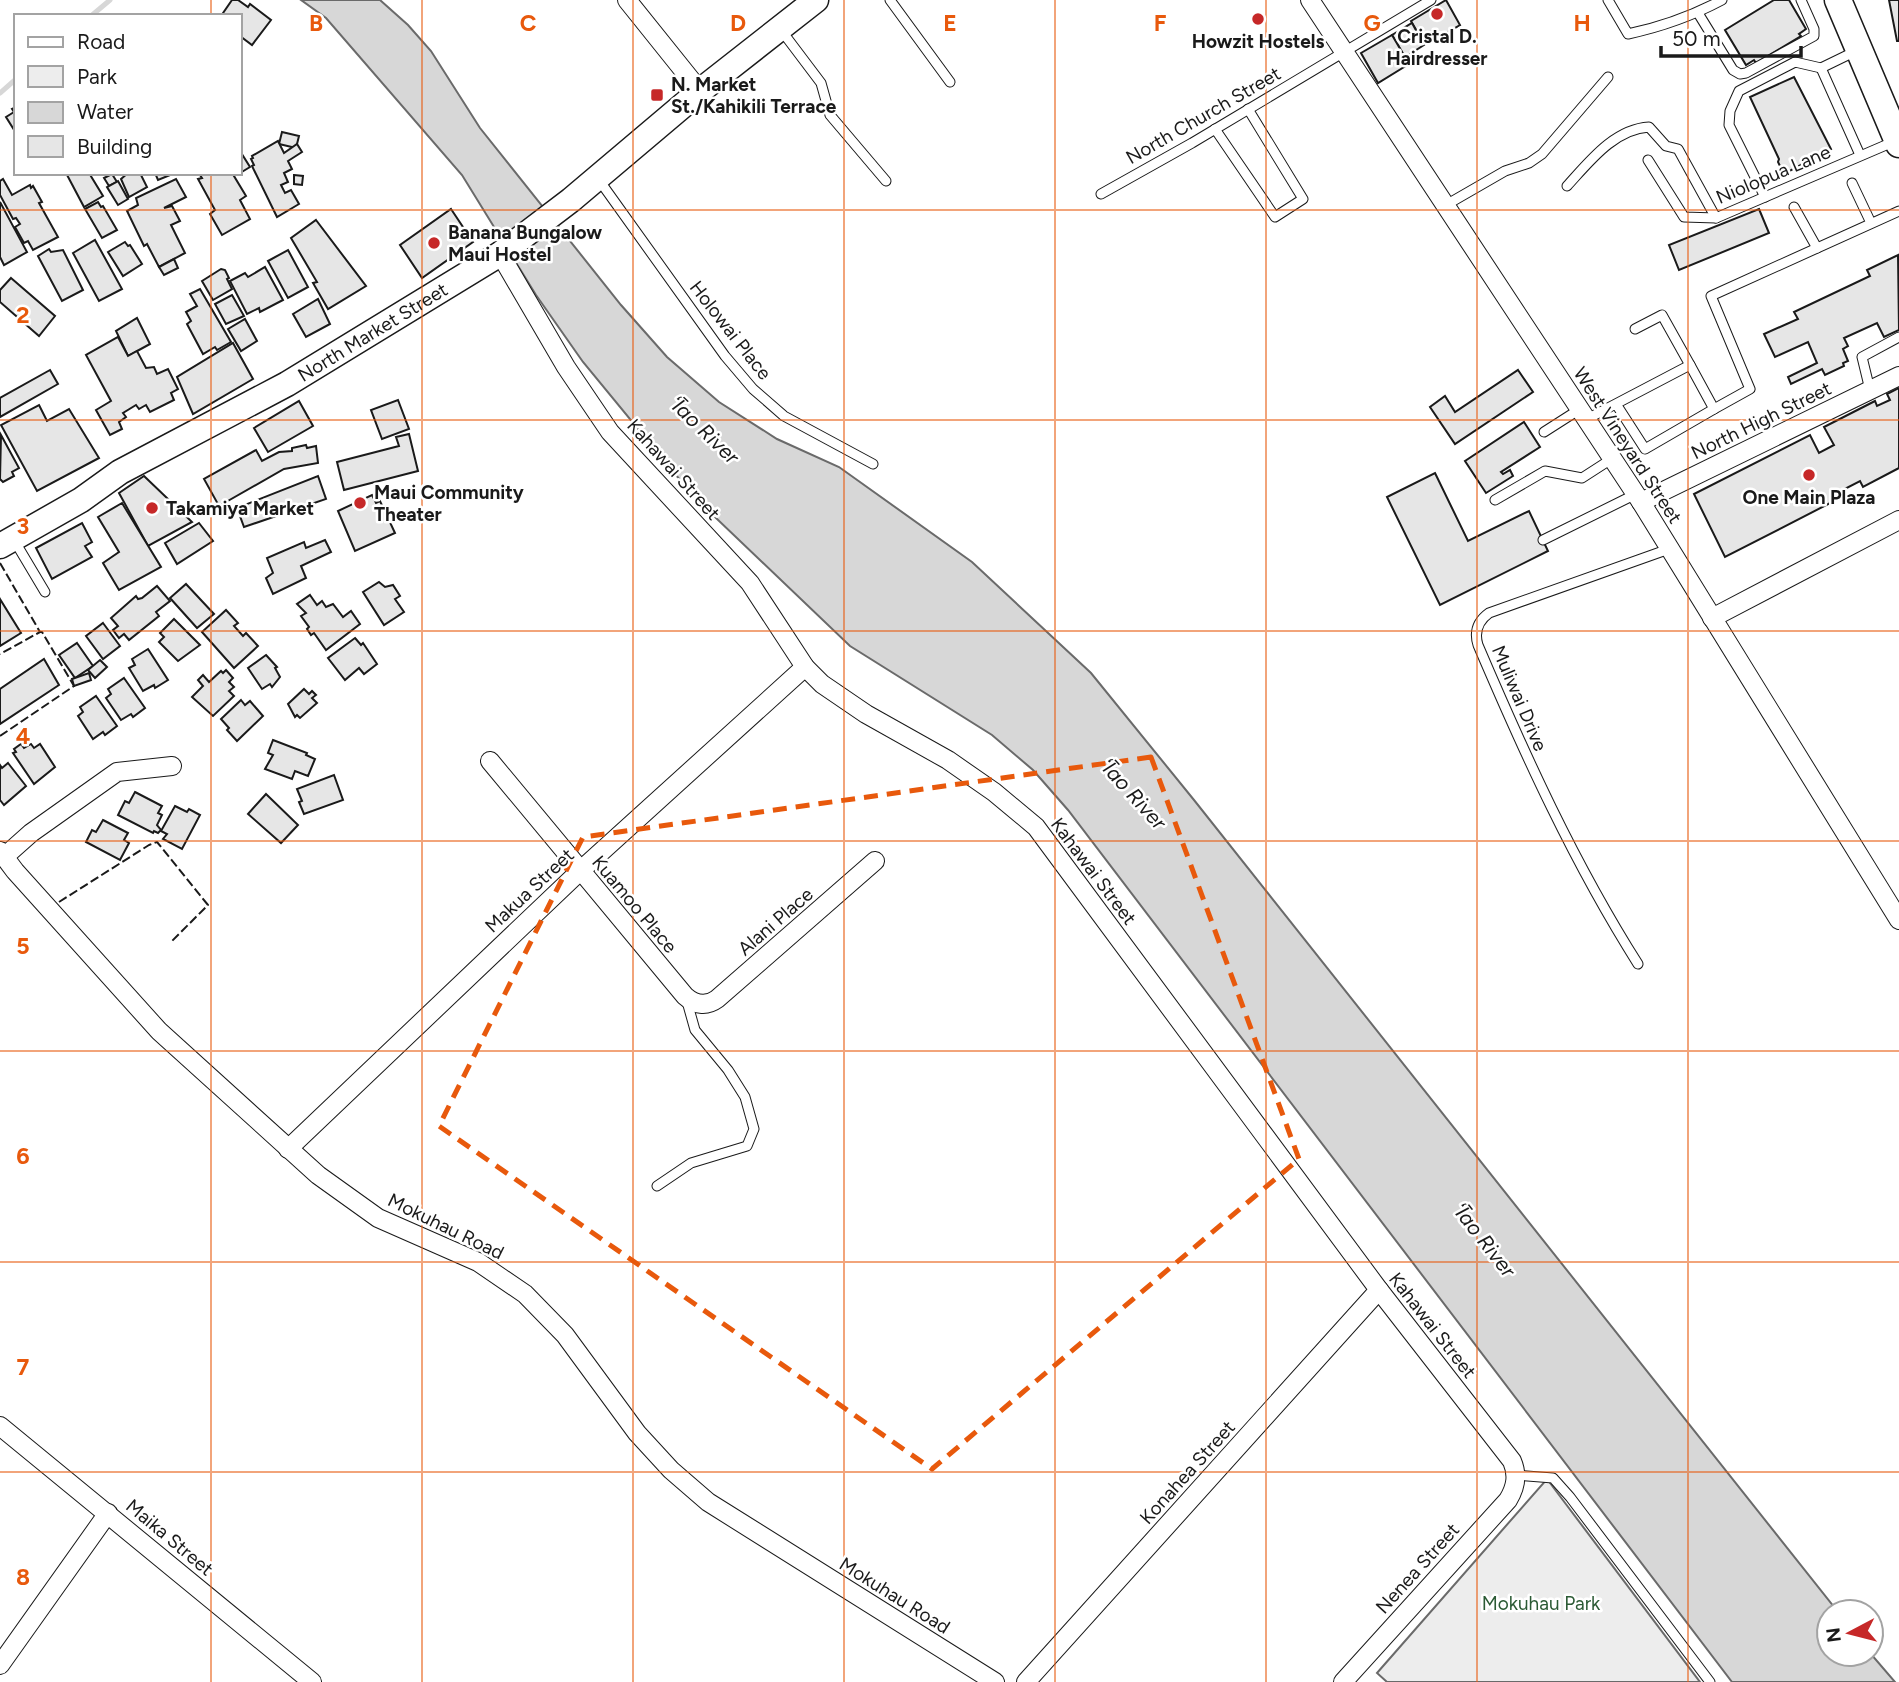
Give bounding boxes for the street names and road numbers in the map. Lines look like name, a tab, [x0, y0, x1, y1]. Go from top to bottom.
street label: North Church Street	[1122, 62, 1285, 169]
street label: Niolopua Lane	[1713, 140, 1834, 209]
street label: Holowai Place	[685, 276, 776, 384]
street label: North Market Street	[294, 278, 452, 387]
street label: West Vineyard Street	[1568, 363, 1687, 528]
street label: North High Street	[1687, 377, 1835, 464]
street label: Kahawai Street	[622, 414, 725, 525]
street label: Muliwai Drive	[1487, 642, 1552, 755]
street label: Kahawai Street	[1046, 813, 1141, 929]
street label: Makua Street	[480, 843, 579, 937]
street label: Kuamoo Place	[587, 851, 682, 958]
street label: Alani Place	[733, 883, 818, 960]
street label: Mokuhau Road	[384, 1188, 508, 1264]
street label: Kahawai Street	[1384, 1268, 1481, 1383]
street label: Konahea Street	[1135, 1416, 1240, 1529]
street label: Maika Street	[121, 1494, 218, 1581]
street label: Nenea Street	[1371, 1518, 1464, 1618]
street label: Mokuhau Road	[835, 1552, 954, 1639]

